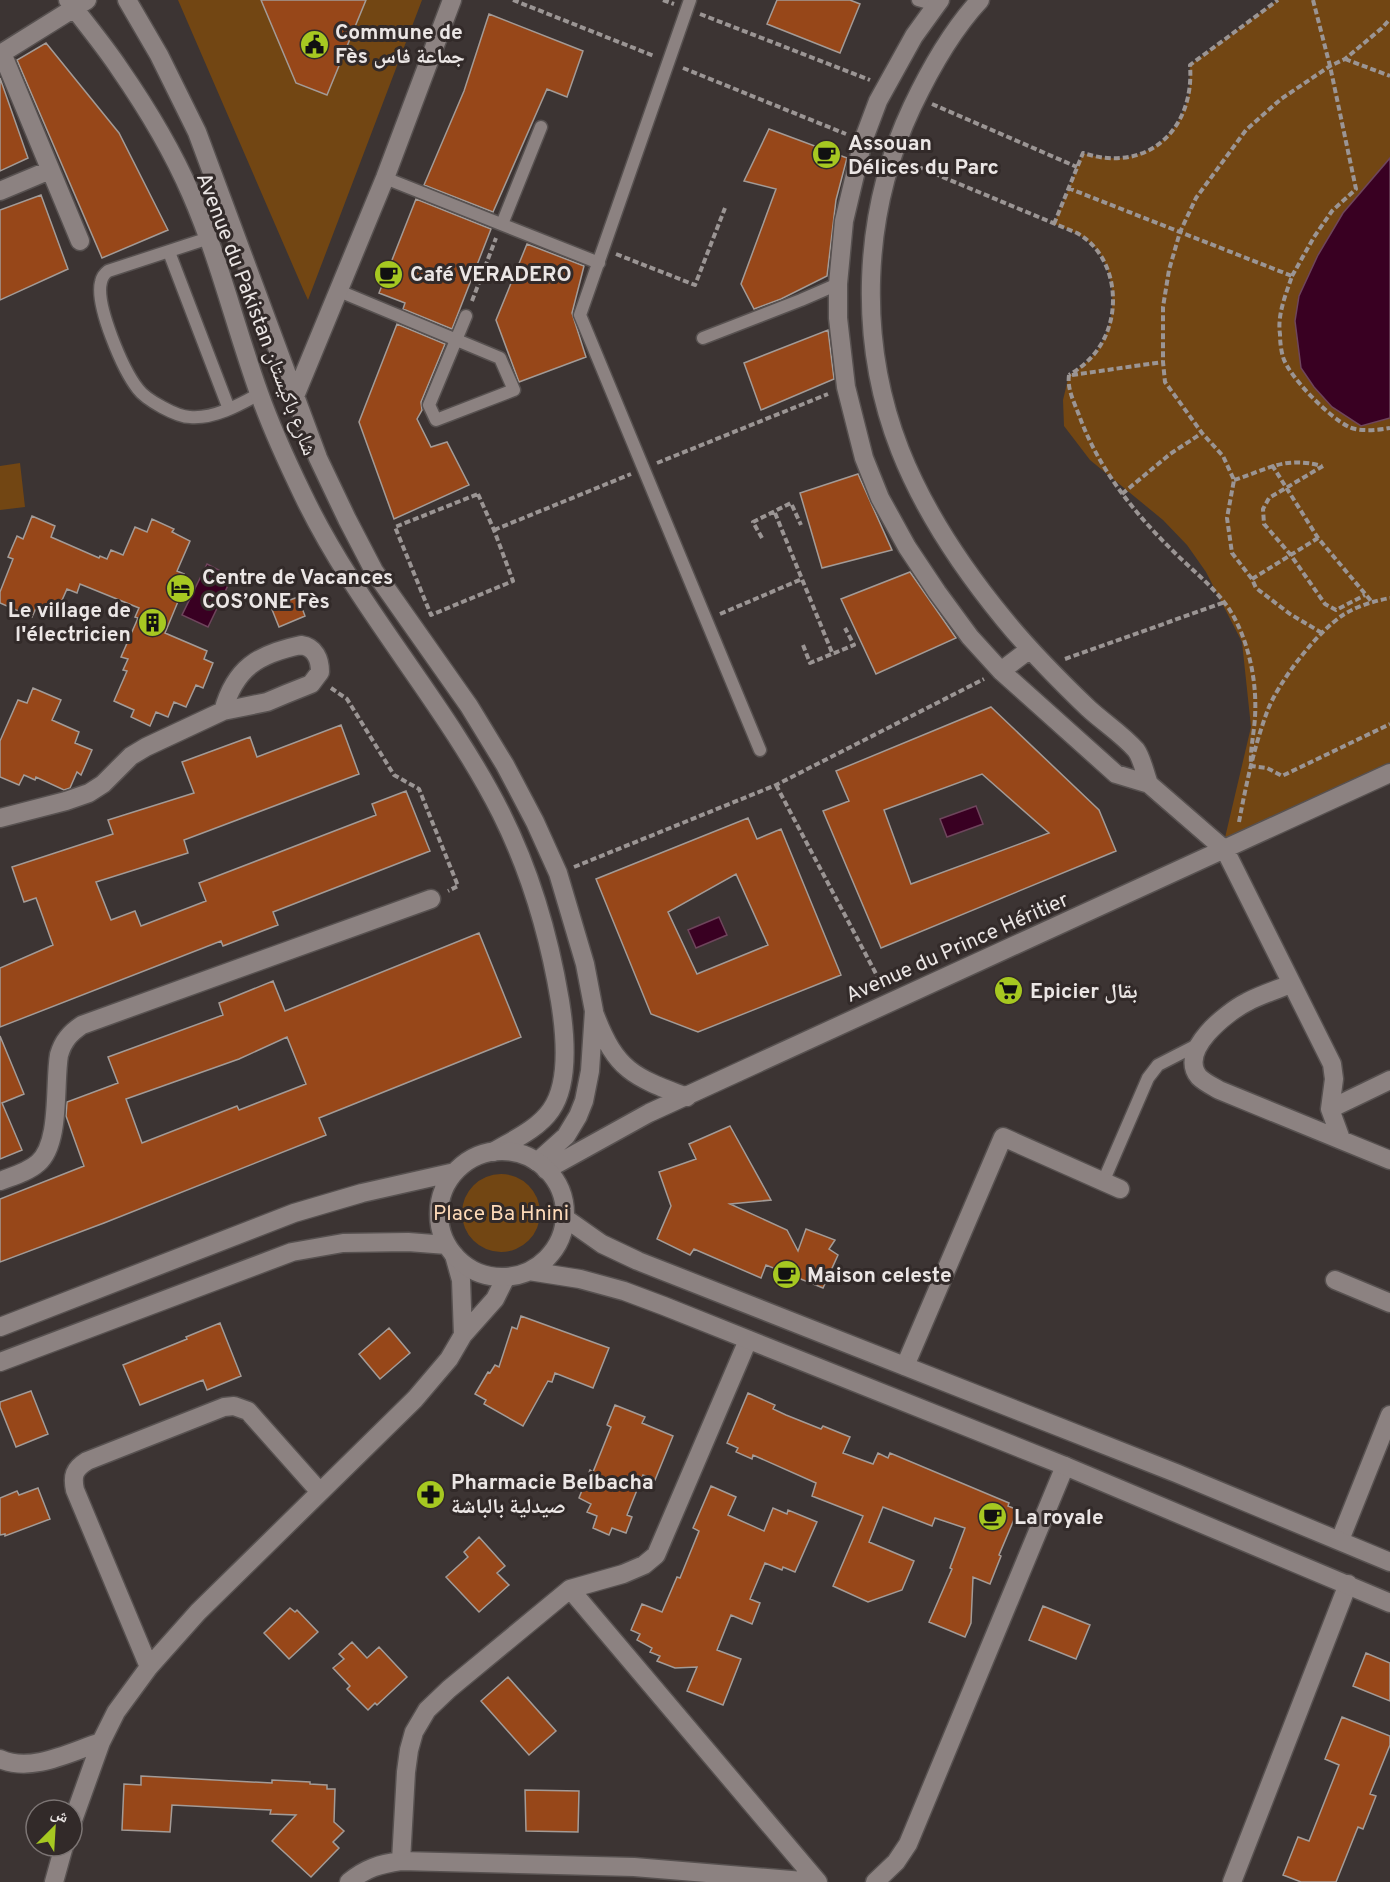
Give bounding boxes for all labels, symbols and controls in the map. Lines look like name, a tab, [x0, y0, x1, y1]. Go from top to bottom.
place label: Commune de Fès جماعة فاس	[335, 20, 465, 71]
public building icon: Commune de Fès جماعة فاس	[298, 28, 330, 60]
place label: Assouan Délices du Parc	[848, 131, 999, 182]
cafe icon: Assouan Délices du Parc	[811, 139, 843, 171]
street label: Avenue du Pakistan شارع باكيستان	[189, 169, 322, 460]
cafe icon: Café VERADERO	[373, 258, 405, 290]
place label: Café VERADERO	[410, 262, 572, 289]
place label: Centre de Vacances COS’ONE Fès	[202, 565, 393, 616]
hotel icon: Centre de Vacances COS’ONE Fès	[165, 573, 197, 605]
place label: Le village de l'électricien	[8, 598, 131, 649]
building icon: Le village de l'électricien	[136, 606, 168, 638]
street label: Avenue du Prince Héritier	[842, 887, 1073, 1010]
supermarket icon: Epicier بقال	[993, 975, 1025, 1007]
place label: Epicier بقال	[1030, 979, 1137, 1006]
park label: Place Ba Hnini	[433, 1201, 569, 1228]
cafe icon: Maison celeste	[770, 1259, 802, 1291]
place label: Maison celeste	[807, 1263, 952, 1290]
place label: Pharmacie Belbacha صيدلية بالباشة	[451, 1470, 654, 1521]
pharmacy icon: Pharmacie Belbacha صيدلية بالباشة	[414, 1478, 446, 1510]
cafe icon: La royale	[977, 1501, 1009, 1533]
place label: La royale	[1014, 1505, 1104, 1532]
north arrow	[24, 1798, 84, 1858]
text: ش	[47, 1804, 71, 1829]

